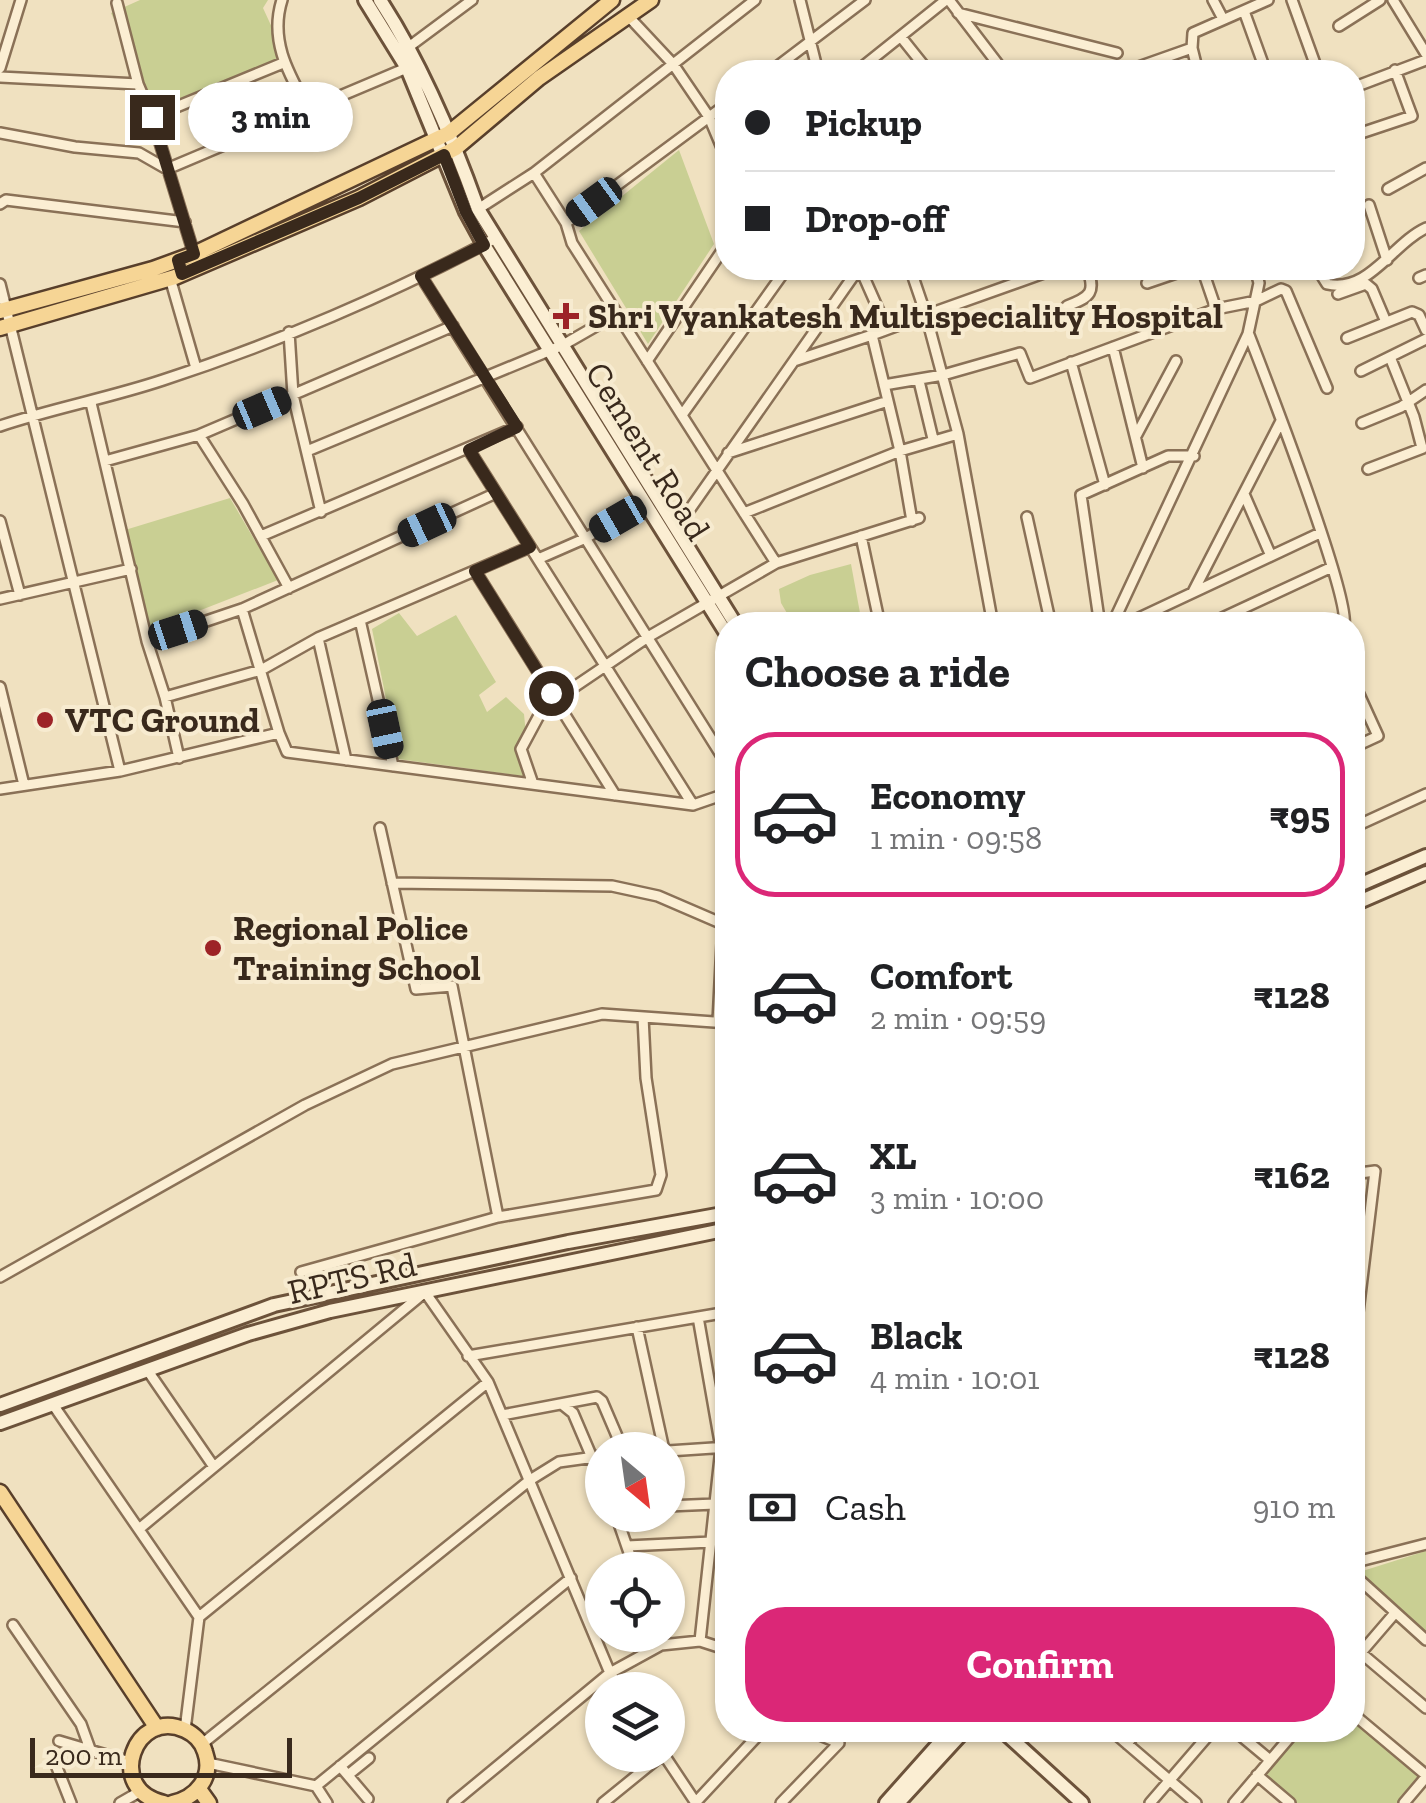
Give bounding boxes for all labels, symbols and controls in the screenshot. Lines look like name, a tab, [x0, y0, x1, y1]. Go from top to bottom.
callout: 3 min	[187, 82, 352, 152]
route end	[130, 95, 175, 140]
text: 3 min	[231, 98, 310, 136]
text: Pickup	[805, 100, 922, 146]
car	[561, 172, 627, 232]
text: Drop-off	[805, 196, 946, 242]
place label: Shri Vyankatesh Multispeciality Hospital	[588, 295, 1223, 337]
marker: Shri Vyankatesh Multispeciality Hospital	[553, 303, 579, 329]
street label: Cement Road	[577, 354, 719, 548]
car	[229, 382, 295, 434]
car	[585, 491, 651, 547]
car	[393, 499, 461, 551]
car	[145, 606, 211, 654]
text: Choose a ride	[745, 645, 1010, 699]
route start	[529, 671, 574, 716]
car	[364, 697, 406, 761]
place label: VTC Ground	[65, 699, 260, 741]
marker: VTC Ground	[34, 709, 56, 731]
icon: car	[750, 770, 840, 860]
text: Economy	[870, 773, 1025, 819]
text: ₹95	[1269, 792, 1330, 838]
text: 1 min · 09:58	[870, 819, 1042, 857]
place label: Regional Police Training School	[233, 907, 481, 989]
marker: Regional Police Training School	[202, 937, 224, 959]
icon: car	[750, 950, 840, 1040]
text: Comfort	[870, 953, 1012, 999]
text: ₹128	[1253, 972, 1330, 1018]
text: 2 min · 09:59	[870, 999, 1046, 1037]
icon: car	[750, 1130, 840, 1220]
text: XL	[870, 1133, 917, 1179]
text: ₹162	[1253, 1152, 1330, 1198]
text: 3 min · 10:00	[870, 1179, 1044, 1217]
street label: RPTS Rd	[284, 1243, 420, 1313]
icon: car	[750, 1310, 840, 1400]
text: Black	[870, 1313, 963, 1359]
text: ₹128	[1253, 1332, 1330, 1378]
text: 4 min · 10:01	[870, 1359, 1040, 1397]
north arrow	[585, 1432, 685, 1532]
map controls	[585, 1432, 685, 1772]
icon: cash	[745, 1480, 800, 1535]
text: Cash	[825, 1484, 906, 1530]
text: 910 m	[1252, 1488, 1335, 1526]
button: locate	[585, 1552, 685, 1652]
button: Confirm	[745, 1607, 1335, 1722]
button: layers	[585, 1672, 685, 1772]
scale bar	[30, 1733, 292, 1778]
text: 200 m	[45, 1739, 122, 1772]

